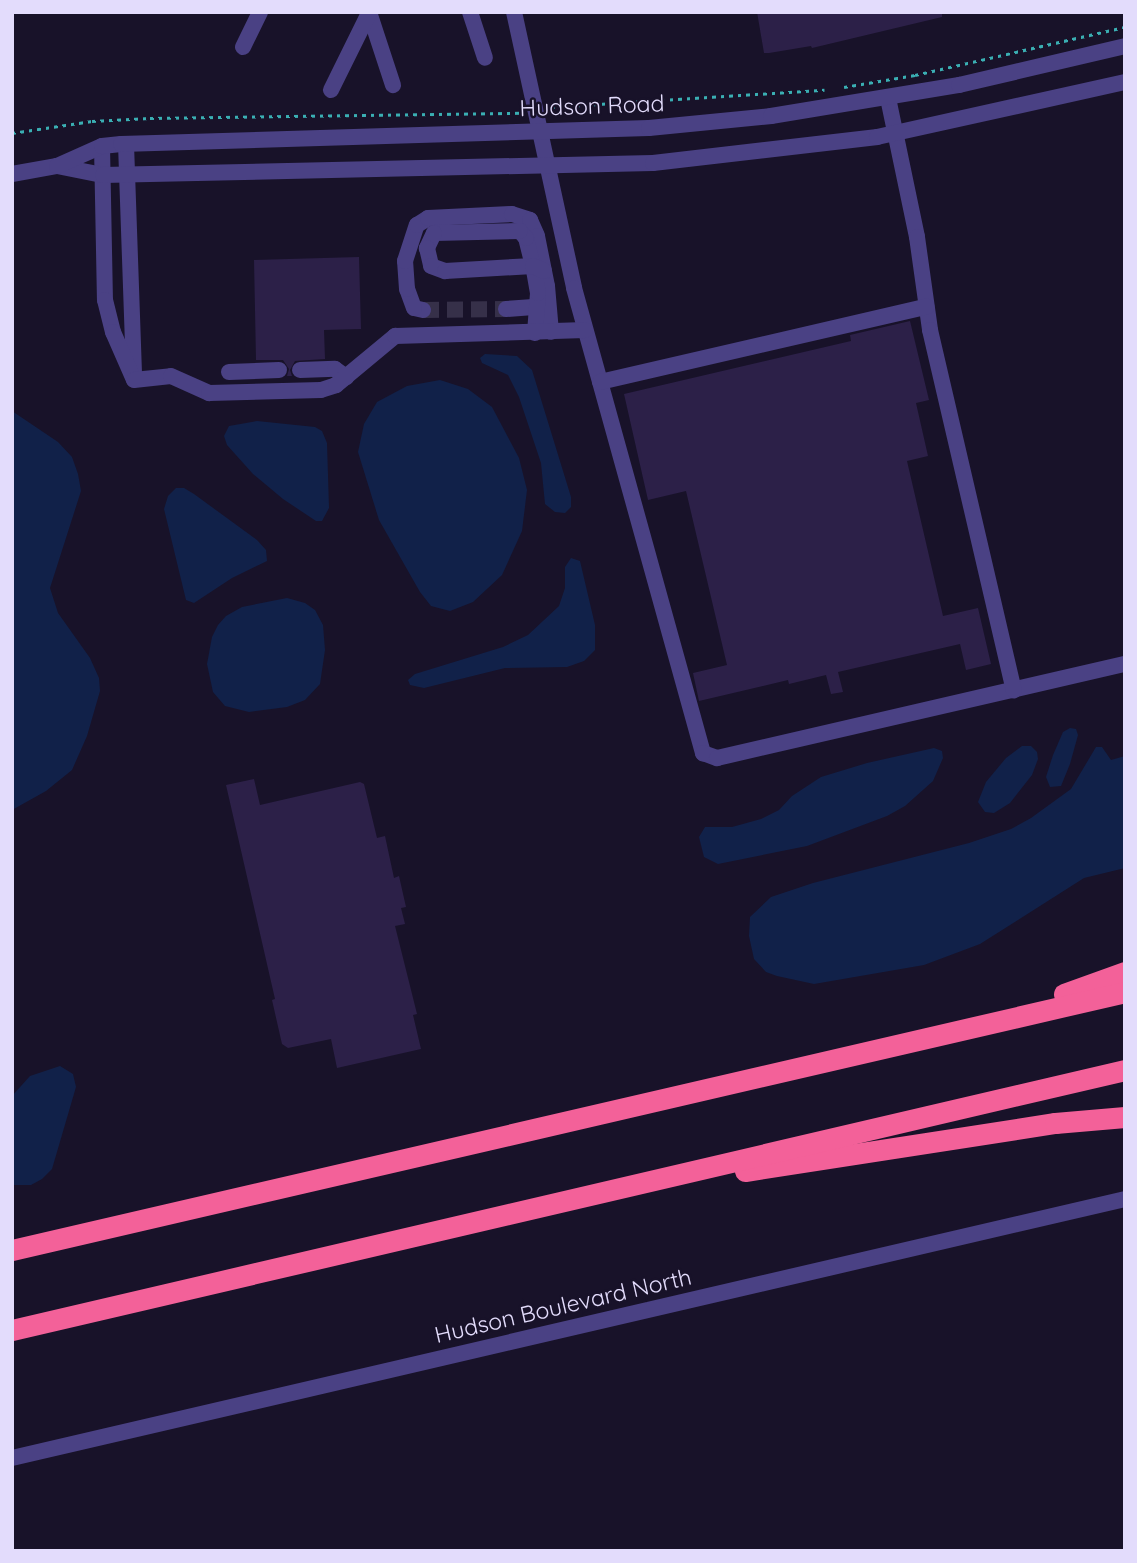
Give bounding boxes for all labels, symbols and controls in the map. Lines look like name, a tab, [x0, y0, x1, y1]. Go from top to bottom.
street label: Hudson Road	[519, 90, 665, 122]
street label: Hudson Boulevard North	[432, 1263, 694, 1349]

